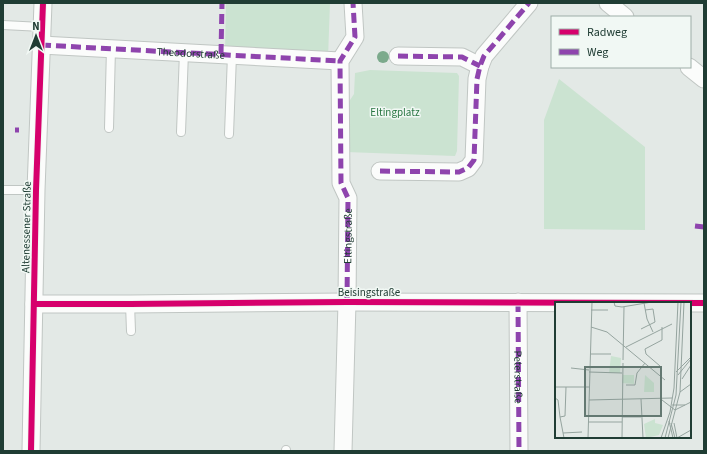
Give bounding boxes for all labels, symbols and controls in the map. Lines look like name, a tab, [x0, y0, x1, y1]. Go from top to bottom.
north arrow	[16, 16, 56, 56]
legend	[551, 16, 691, 68]
text: N	[32, 19, 40, 34]
text: Radweg	[587, 24, 627, 41]
street label: Theodorstraße	[156, 44, 226, 63]
text: Weg	[587, 44, 608, 61]
park label: Eltingplatz	[370, 105, 420, 120]
street label: Altenessener Straße	[18, 181, 35, 273]
street label: Eltingstraße	[340, 208, 356, 264]
street label: Beisingstraße	[338, 285, 401, 300]
inset map	[555, 302, 691, 438]
street label: Peterstraße	[510, 350, 526, 404]

